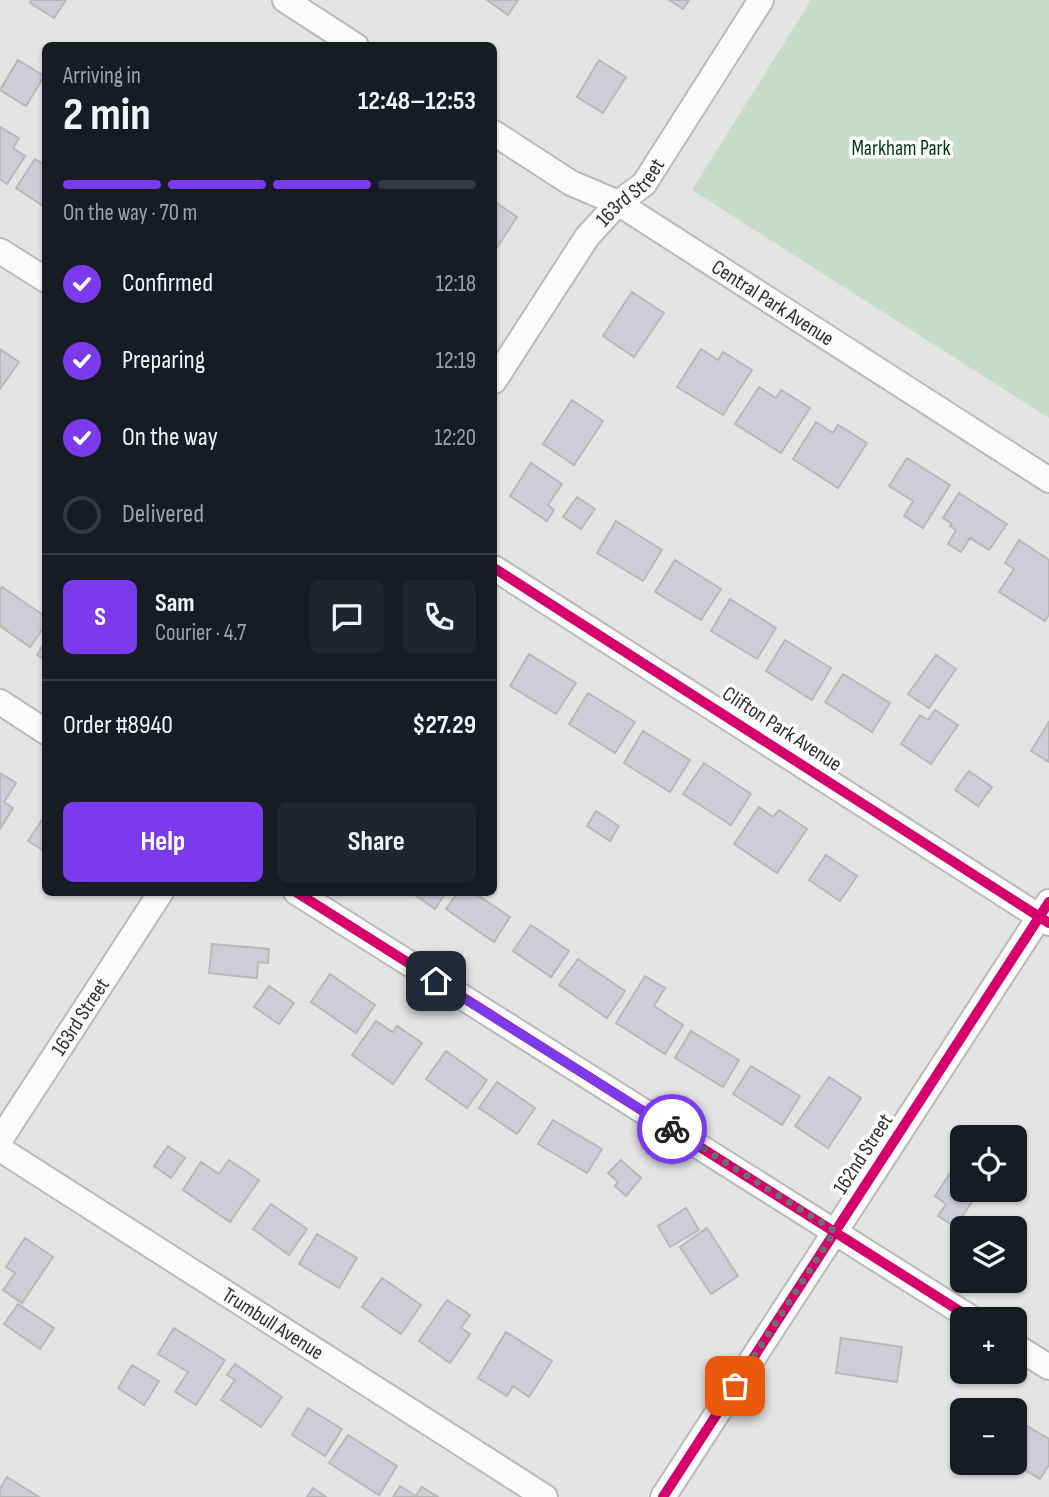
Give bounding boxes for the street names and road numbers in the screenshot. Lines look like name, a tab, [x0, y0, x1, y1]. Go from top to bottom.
street label: 163rd Street	[590, 154, 670, 232]
street label: Central Park Avenue	[707, 254, 839, 351]
street label: Clifton Park Avenue	[718, 681, 846, 777]
street label: 163rd Street	[46, 973, 114, 1060]
street label: 162nd Street	[828, 1109, 898, 1199]
street label: Trumbull Avenue	[218, 1282, 328, 1365]

